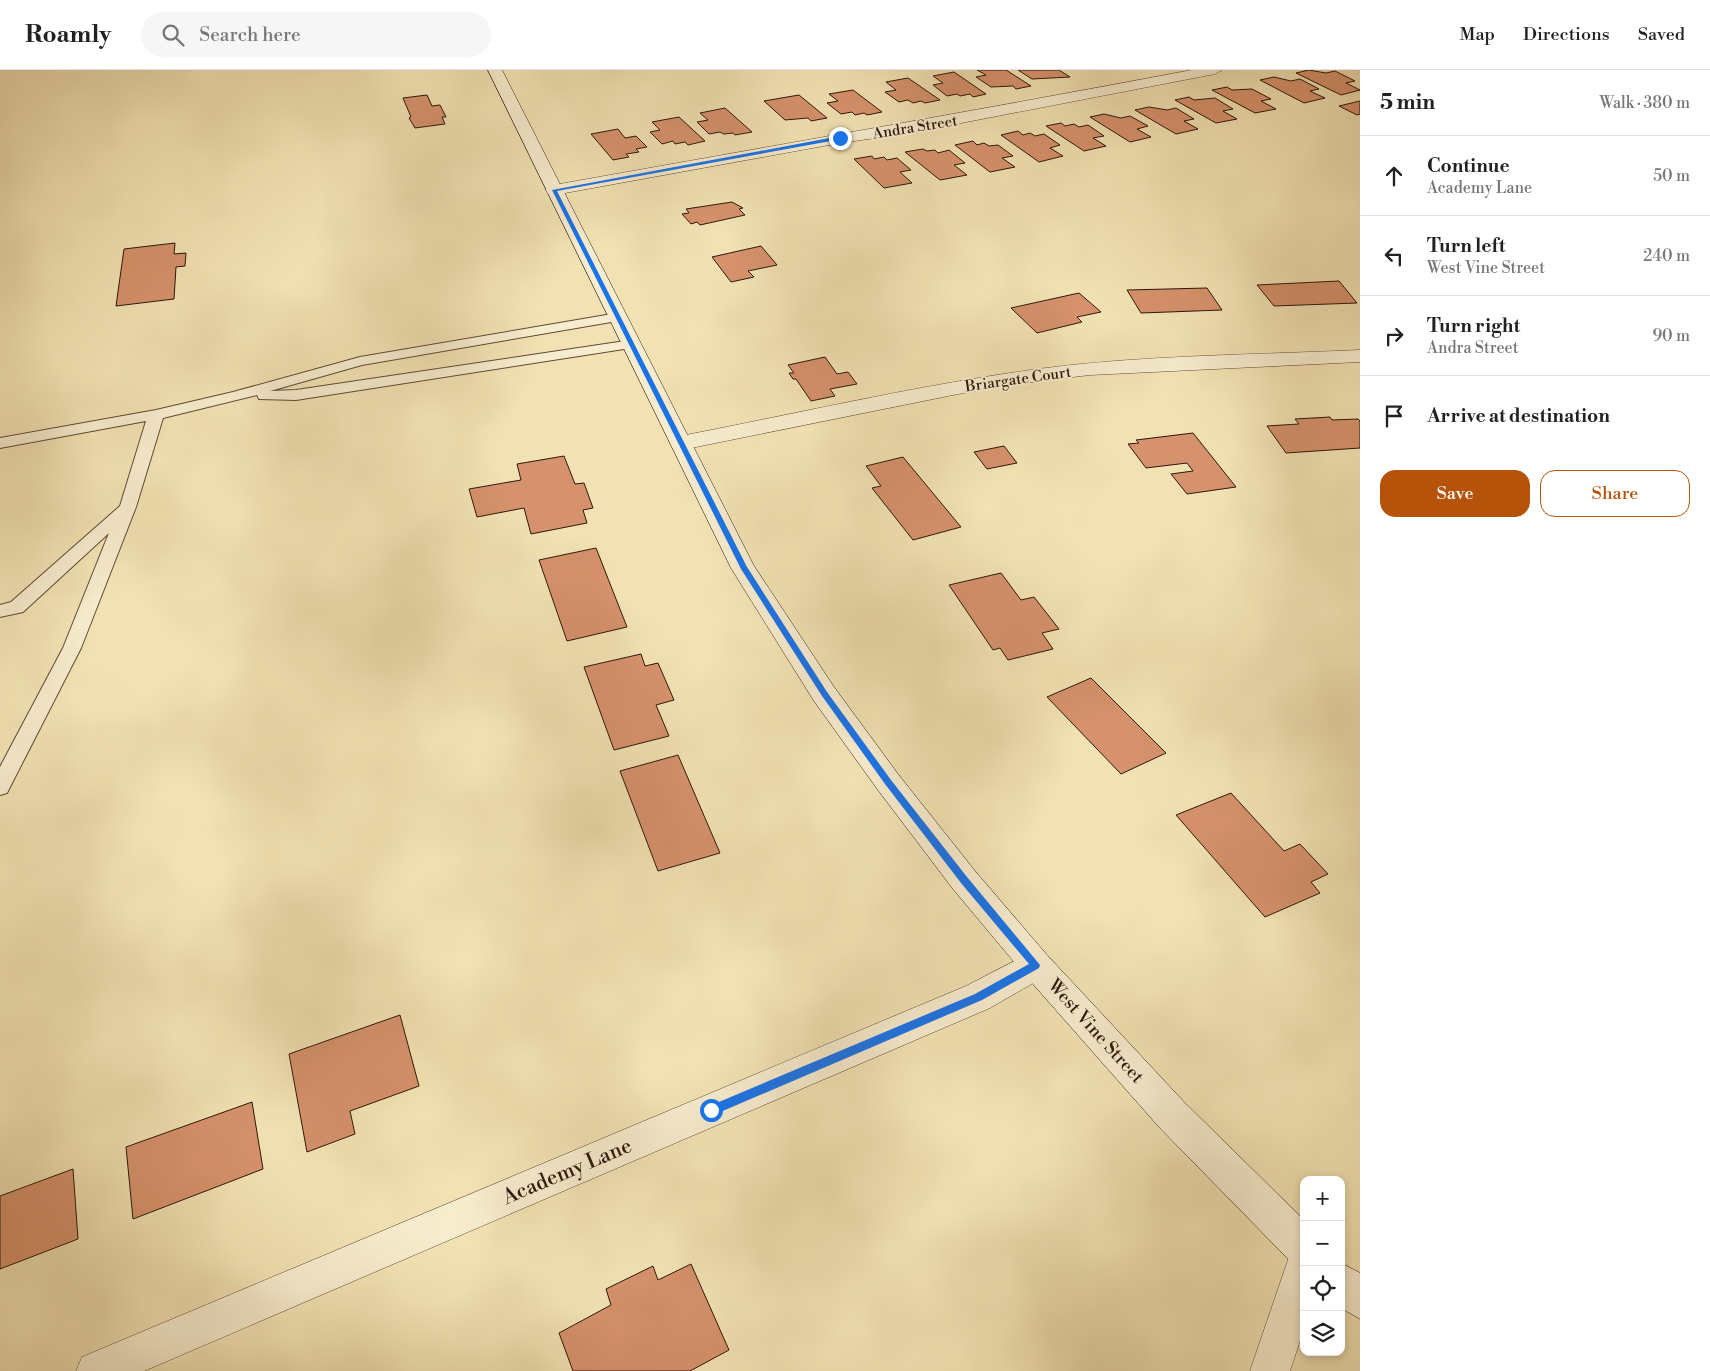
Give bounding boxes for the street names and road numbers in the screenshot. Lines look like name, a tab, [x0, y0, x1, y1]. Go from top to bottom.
street label: Andra Street	[870, 111, 960, 144]
street label: Briargate Court	[963, 363, 1073, 396]
street label: West Vine Street	[1042, 974, 1149, 1089]
street label: Academy Lane	[498, 1133, 636, 1211]

